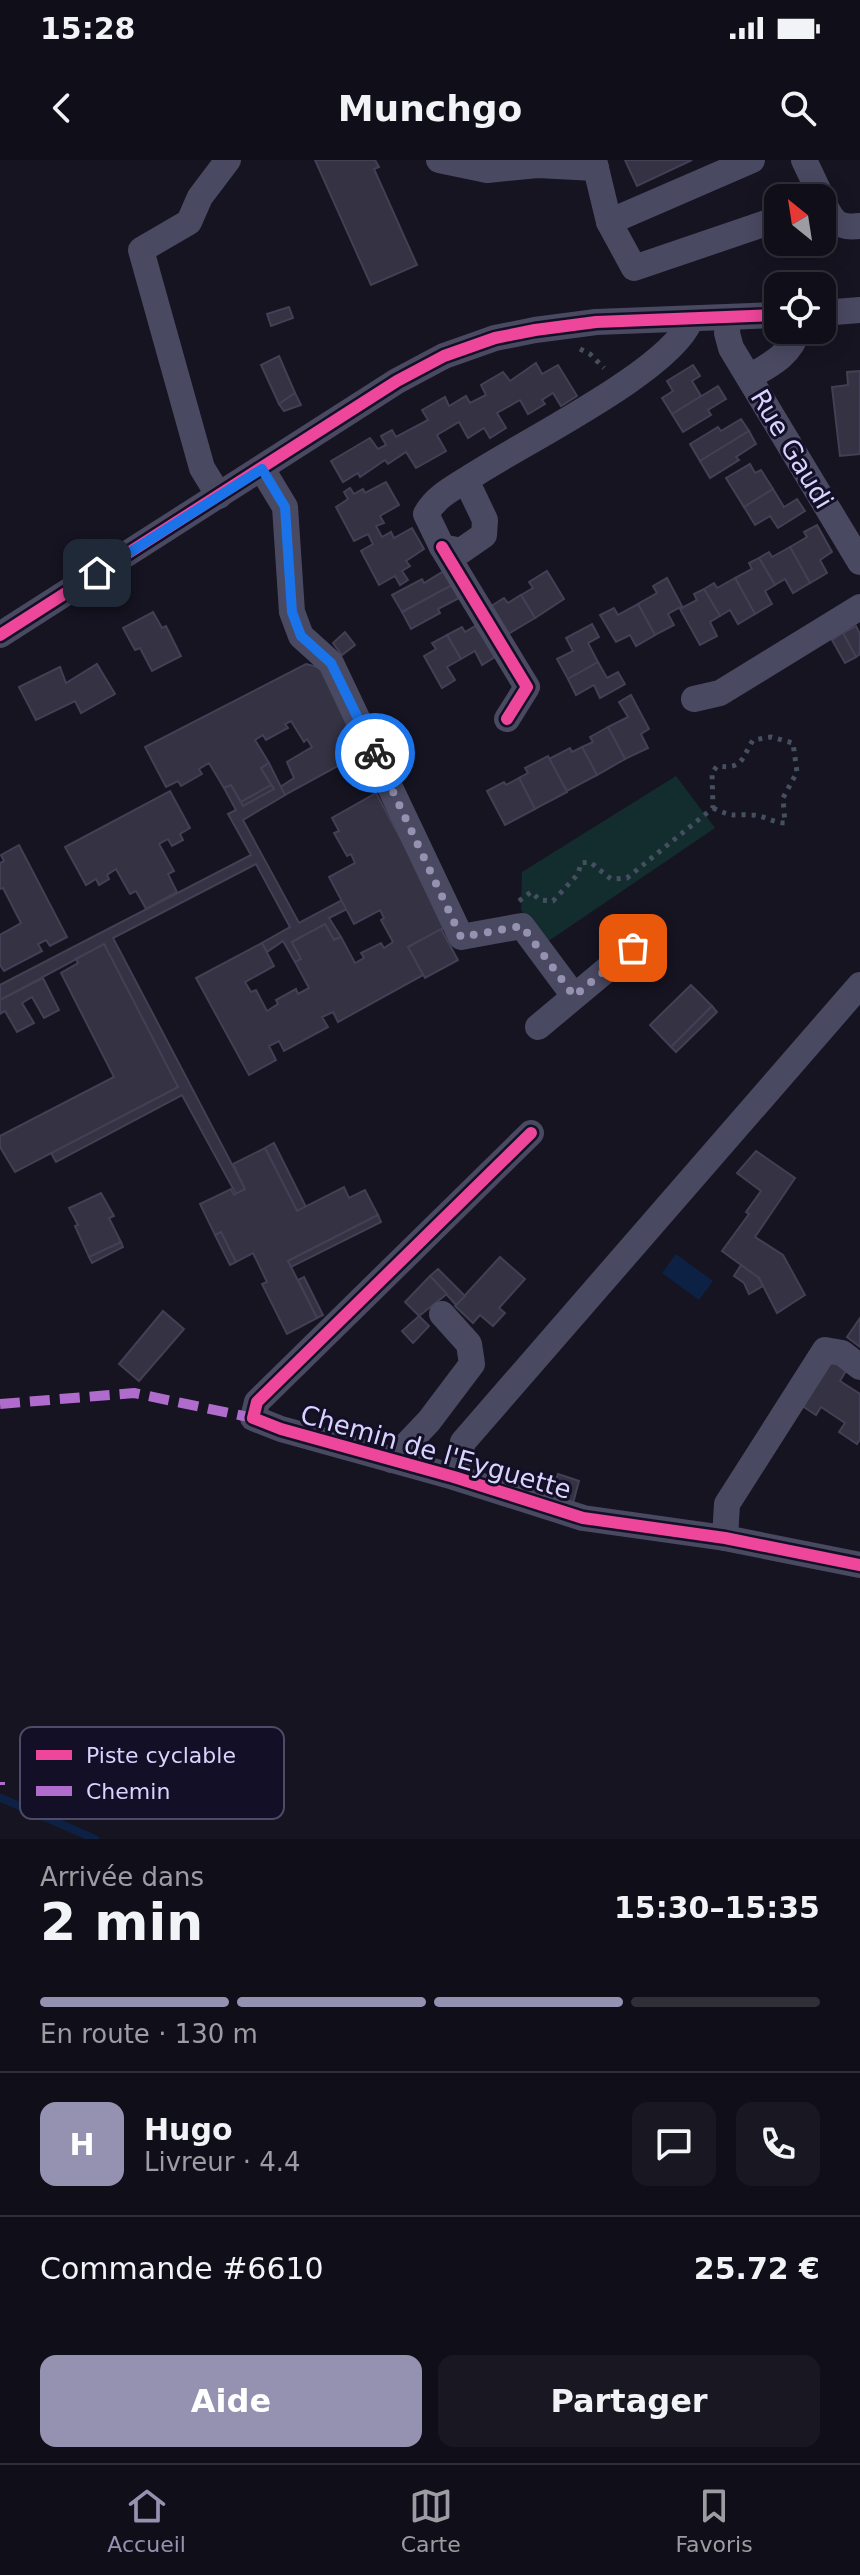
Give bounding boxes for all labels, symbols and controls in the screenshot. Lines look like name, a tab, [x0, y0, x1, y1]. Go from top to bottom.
text: 15:28	[40, 11, 136, 46]
icon: back	[40, 86, 84, 130]
icon: search	[776, 86, 820, 130]
text: Munchgo	[338, 88, 522, 129]
north arrow	[764, 184, 836, 256]
map controls	[764, 184, 836, 344]
button: locate	[764, 272, 836, 344]
street label: Rue Gaudi	[745, 384, 839, 514]
pin	[63, 539, 131, 607]
icon: home	[75, 551, 119, 595]
courier	[335, 713, 415, 793]
icon: bike	[353, 731, 397, 775]
pin	[599, 914, 667, 982]
icon: bag	[611, 926, 655, 970]
street label: Chemin de l'Eyguette	[297, 1399, 575, 1505]
legend	[20, 1727, 284, 1819]
text: Piste cyclable	[86, 1743, 236, 1768]
text: Chemin	[86, 1779, 170, 1804]
text: Arrivée dans	[40, 1862, 204, 1892]
text: 15:30–15:35	[614, 1890, 820, 1925]
text: 2 min	[40, 1892, 203, 1952]
text: En route · 130 m	[40, 2019, 258, 2049]
button: chat	[632, 2102, 716, 2186]
button: phone	[736, 2102, 820, 2186]
text: Hugo	[144, 2112, 233, 2147]
text: H	[69, 2127, 95, 2162]
text: Livreur · 4.4	[144, 2147, 301, 2177]
text: Commande #6610	[40, 2251, 324, 2286]
text: 25.72 €	[694, 2251, 820, 2286]
button: Aide	[40, 2355, 422, 2447]
button: Partager	[438, 2355, 820, 2447]
tab: Accueil	[107, 2484, 186, 2557]
tab: Carte	[401, 2484, 461, 2557]
tab: Favoris	[675, 2484, 753, 2557]

